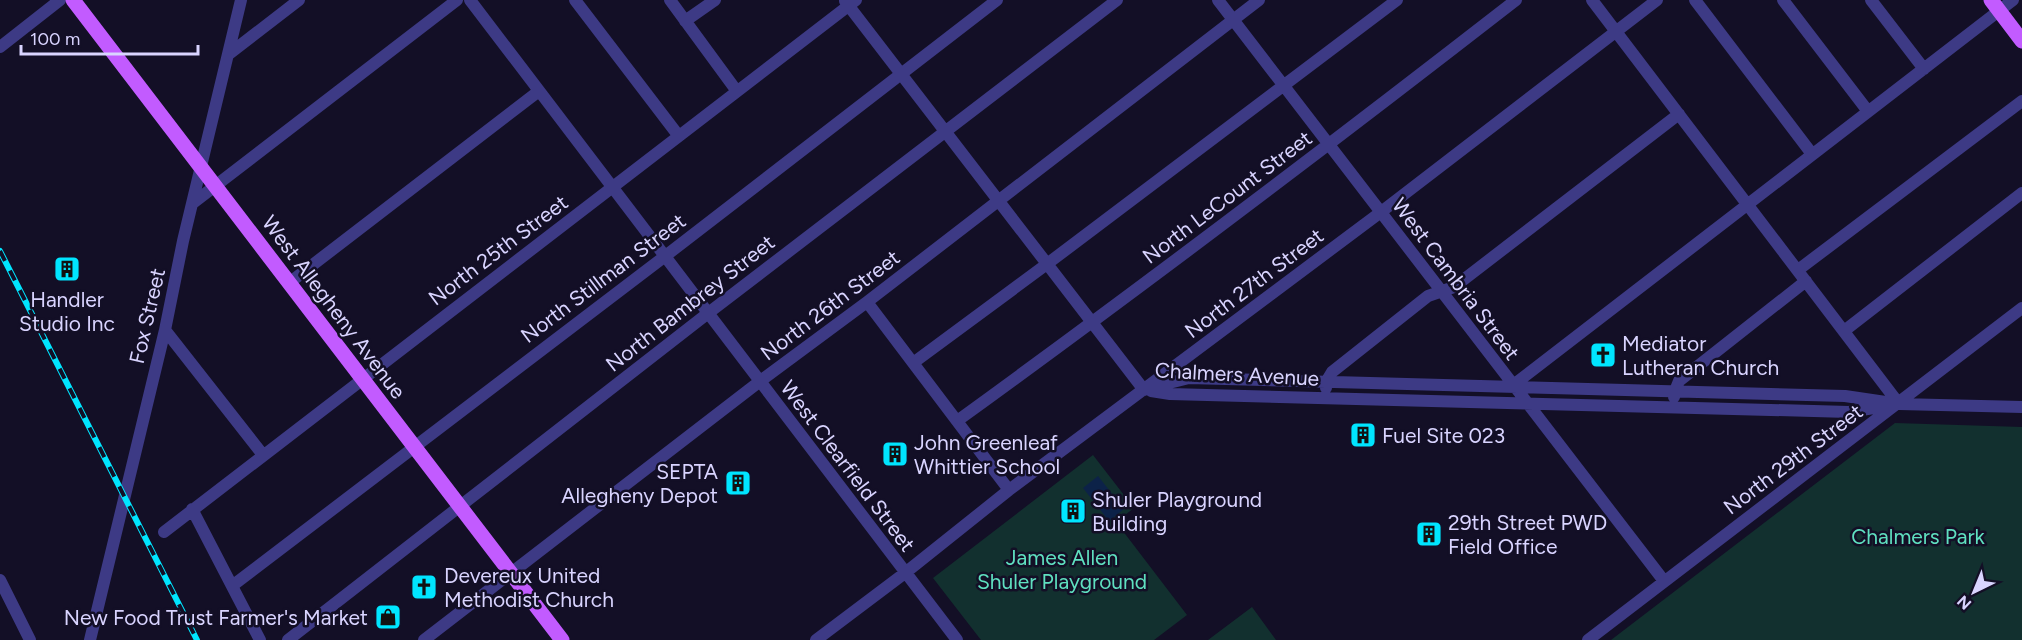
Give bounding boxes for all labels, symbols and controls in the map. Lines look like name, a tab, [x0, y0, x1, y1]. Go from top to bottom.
scale bar	[21, 18, 198, 56]
text: 100 m	[30, 28, 80, 50]
street label: North LeCount Street	[1137, 125, 1317, 269]
street label: North 25th Street	[423, 189, 573, 310]
street label: West Cambria Street	[1387, 193, 1525, 365]
street label: North Stillman Street	[516, 208, 690, 348]
street label: West Allegheny Avenue	[257, 210, 411, 404]
street label: North 27th Street	[1180, 223, 1328, 343]
street label: North Bambrey Street	[601, 229, 779, 377]
street label: North 26th Street	[756, 245, 905, 365]
building icon: Handler Studio Inc	[52, 254, 82, 284]
street label: Fox Street	[124, 266, 170, 366]
place label: Handler Studio Inc	[19, 287, 115, 336]
place label: Mediator Lutheran Church	[1622, 331, 1779, 380]
church icon: Mediator Lutheran Church	[1588, 340, 1618, 370]
street label: Chalmers Avenue	[1154, 357, 1320, 391]
street label: West Clearfield Street	[776, 376, 921, 557]
street label: North 29th Street	[1719, 399, 1868, 519]
building icon: Fuel Site 023	[1348, 420, 1378, 450]
place label: Fuel Site 023	[1382, 423, 1505, 448]
place label: John Greenleaf Whittier School	[914, 430, 1060, 479]
building icon: John Greenleaf Whittier School	[880, 439, 910, 469]
place label: SEPTA Allegheny Depot	[561, 459, 718, 508]
building icon: SEPTA Allegheny Depot	[723, 468, 753, 498]
place label: Shuler Playground Building	[1092, 487, 1262, 536]
building icon: Shuler Playground Building	[1058, 496, 1088, 526]
place label: 29th Street PWD Field Office	[1448, 510, 1607, 559]
building icon: 29th Street PWD Field Office	[1414, 519, 1444, 549]
park label: Chalmers Park	[1851, 524, 1986, 549]
park label: James Allen Shuler Playground	[977, 545, 1147, 594]
north arrow	[1944, 562, 2004, 622]
place label: Devereux United Methodist Church	[444, 563, 614, 612]
church icon: Devereux United Methodist Church	[409, 572, 439, 602]
text: N	[1953, 591, 1975, 614]
shop icon: New Food Trust Farmer's Market	[373, 602, 403, 632]
place label: New Food Trust Farmer's Market	[64, 605, 368, 630]

